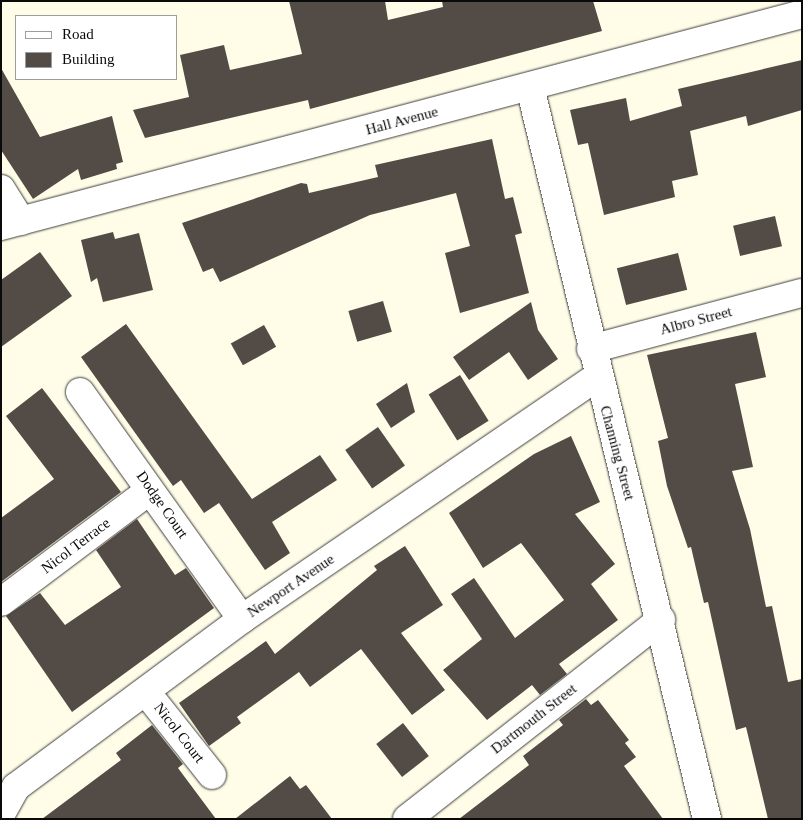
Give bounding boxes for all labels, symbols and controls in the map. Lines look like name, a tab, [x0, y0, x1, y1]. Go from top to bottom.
legend	[15, 15, 178, 80]
text: Road	[62, 26, 94, 42]
text: Building	[62, 51, 115, 67]
street label: Hall Avenue	[363, 103, 441, 139]
street label: Albro Street	[658, 303, 734, 339]
street label: Channing Street	[596, 404, 638, 502]
street label: Dodge Court	[132, 468, 192, 542]
street label: Nicol Terrace	[38, 514, 114, 578]
street label: Newport Avenue	[244, 550, 338, 622]
street label: Dartmouth Street	[488, 680, 580, 758]
street label: Nicol Court	[150, 699, 208, 767]

